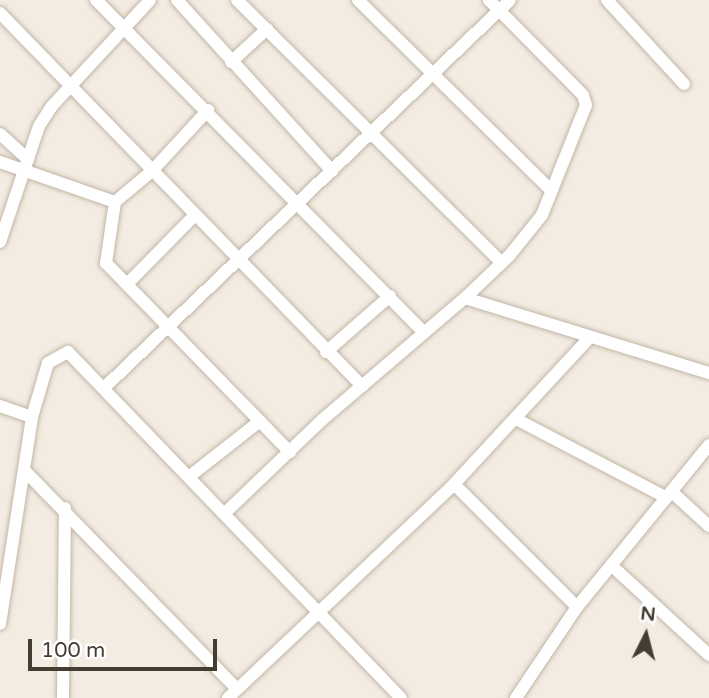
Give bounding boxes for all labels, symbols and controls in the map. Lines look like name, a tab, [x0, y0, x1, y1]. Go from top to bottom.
north arrow	[611, 600, 681, 670]
text: N	[639, 602, 657, 626]
scale bar	[32, 624, 220, 668]
text: 100 m	[41, 638, 105, 663]

